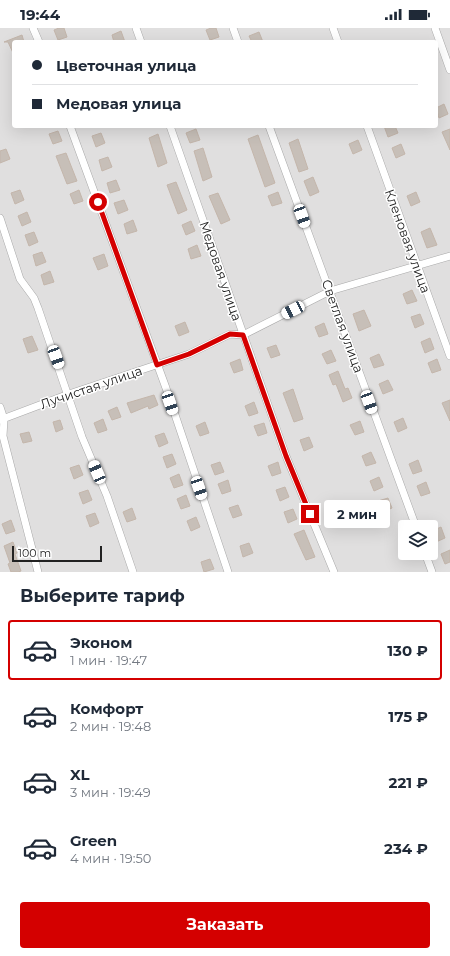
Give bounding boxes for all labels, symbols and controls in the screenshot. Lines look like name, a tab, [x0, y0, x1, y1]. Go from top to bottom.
text: 19:44	[20, 5, 60, 24]
text: Цветочная улица	[56, 56, 196, 75]
text: Медовая улица	[56, 94, 181, 113]
street label: Кленовая улица	[382, 187, 434, 295]
route start	[89, 193, 107, 211]
car	[292, 203, 312, 229]
street label: Медовая улица	[196, 219, 246, 323]
street label: Светлая улица	[319, 277, 367, 375]
car	[280, 299, 306, 321]
car	[46, 344, 66, 370]
street label: Лучистая улица	[38, 362, 144, 412]
car	[359, 389, 379, 415]
car	[160, 390, 180, 416]
car	[87, 459, 107, 485]
car	[189, 475, 209, 501]
callout: 2 мин	[324, 500, 390, 528]
route end	[301, 505, 319, 523]
text: 2 мин	[337, 506, 377, 522]
map controls	[398, 520, 438, 560]
button: layers	[398, 520, 438, 560]
scale bar	[12, 544, 102, 563]
text: 100 m	[18, 546, 51, 560]
text: Выберите тариф	[20, 585, 185, 607]
icon: car	[22, 632, 58, 668]
text: Эконом	[70, 633, 132, 652]
text: 130 ₽	[387, 641, 428, 660]
text: 1 мин · 19:47	[70, 652, 147, 668]
icon: car	[22, 698, 58, 734]
text: Комфорт	[70, 699, 143, 718]
text: 175 ₽	[388, 707, 428, 726]
text: 2 мин · 19:48	[70, 718, 151, 734]
icon: car	[22, 764, 58, 800]
text: XL	[70, 765, 89, 784]
text: 221 ₽	[389, 773, 428, 792]
text: 3 мин · 19:49	[70, 784, 151, 800]
icon: car	[22, 830, 58, 866]
text: Green	[70, 831, 117, 850]
text: 234 ₽	[384, 839, 428, 858]
text: 4 мин · 19:50	[70, 850, 151, 866]
button: Заказать	[20, 902, 430, 948]

